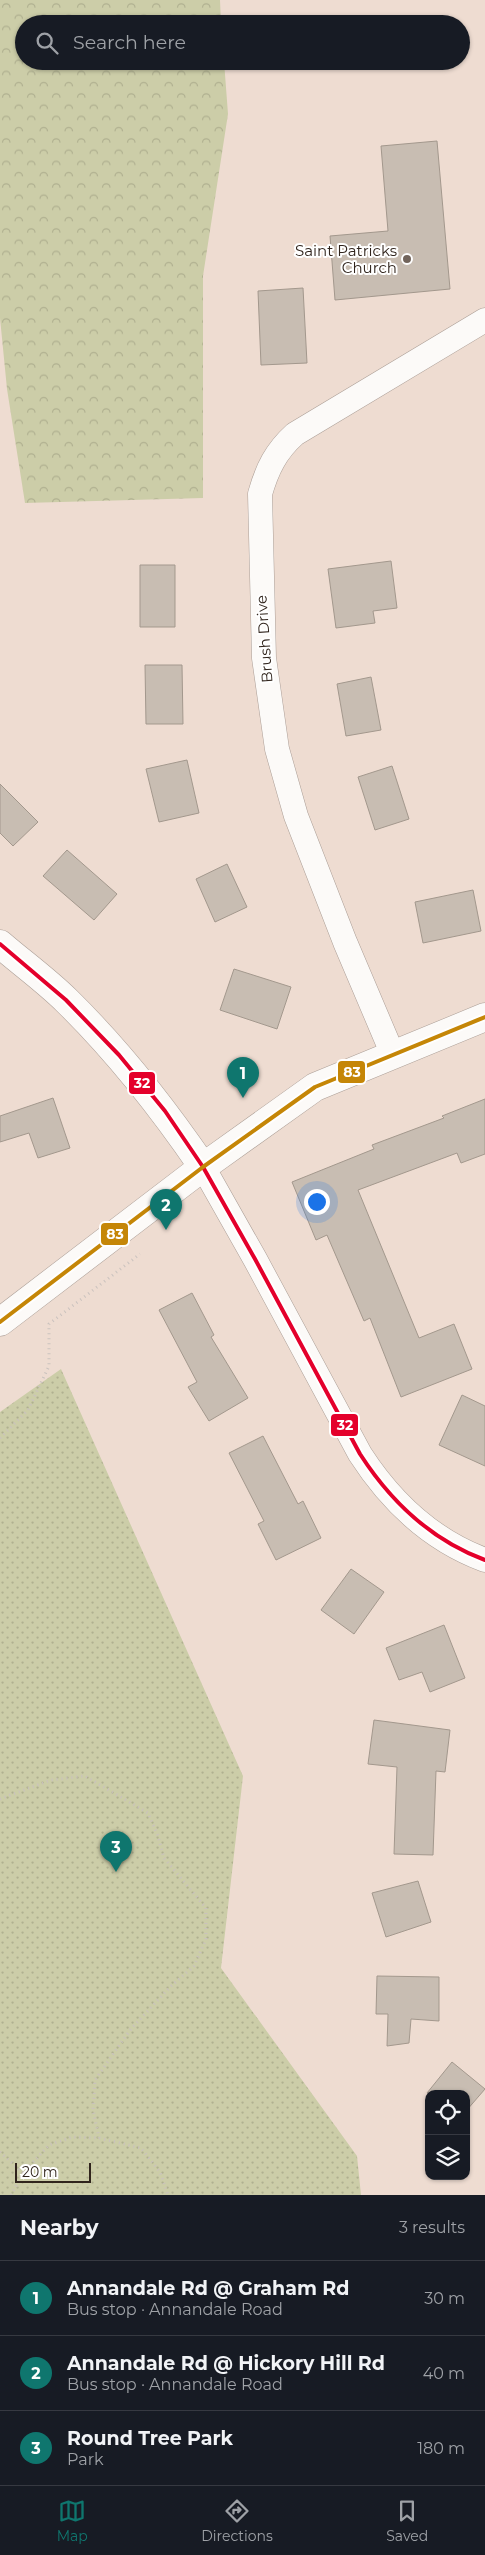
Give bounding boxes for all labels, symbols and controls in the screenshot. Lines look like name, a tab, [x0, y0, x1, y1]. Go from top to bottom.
search box	[15, 15, 470, 70]
icon: search	[33, 29, 61, 57]
text: Search here	[73, 31, 186, 54]
place label: Saint Patricks Church	[295, 241, 397, 277]
marker: Saint Patricks Church	[401, 253, 413, 265]
street label: Brush Drive	[251, 594, 277, 684]
pin: 1	[227, 1057, 259, 1098]
line badge: 83	[337, 1060, 366, 1084]
text: 83	[343, 1063, 361, 1081]
line badge: 32	[128, 1071, 156, 1095]
text: 32	[133, 1074, 150, 1092]
pin: 2	[150, 1189, 182, 1230]
your location	[304, 1189, 330, 1215]
line badge: 83	[100, 1222, 129, 1246]
text: 83	[106, 1225, 124, 1243]
line badge: 32	[330, 1413, 359, 1437]
text: 32	[336, 1416, 353, 1434]
pin: 3	[100, 1831, 132, 1872]
map controls	[425, 2090, 470, 2180]
button: locate	[425, 2090, 470, 2135]
button: layers	[425, 2135, 470, 2180]
scale bar	[15, 2160, 91, 2183]
text: 20 m	[22, 2163, 58, 2181]
text: Nearby	[20, 2215, 99, 2240]
text: 3 results	[399, 2218, 465, 2237]
text: Annandale Rd @ Graham Rd	[67, 2277, 349, 2300]
text: 1	[33, 2289, 39, 2308]
text: 30 m	[424, 2289, 465, 2308]
text: Bus stop · Annandale Road	[67, 2300, 283, 2319]
text: Annandale Rd @ Hickory Hill Rd	[67, 2352, 385, 2375]
text: 2	[31, 2364, 41, 2383]
text: 40 m	[423, 2364, 465, 2383]
text: Bus stop · Annandale Road	[67, 2375, 283, 2394]
text: Round Tree Park	[67, 2427, 233, 2450]
text: 3	[31, 2439, 41, 2458]
text: 180 m	[417, 2439, 465, 2458]
text: Park	[67, 2450, 104, 2469]
tab: Map	[57, 2497, 88, 2545]
tab: Directions	[201, 2497, 273, 2545]
tab: Saved	[386, 2497, 428, 2545]

